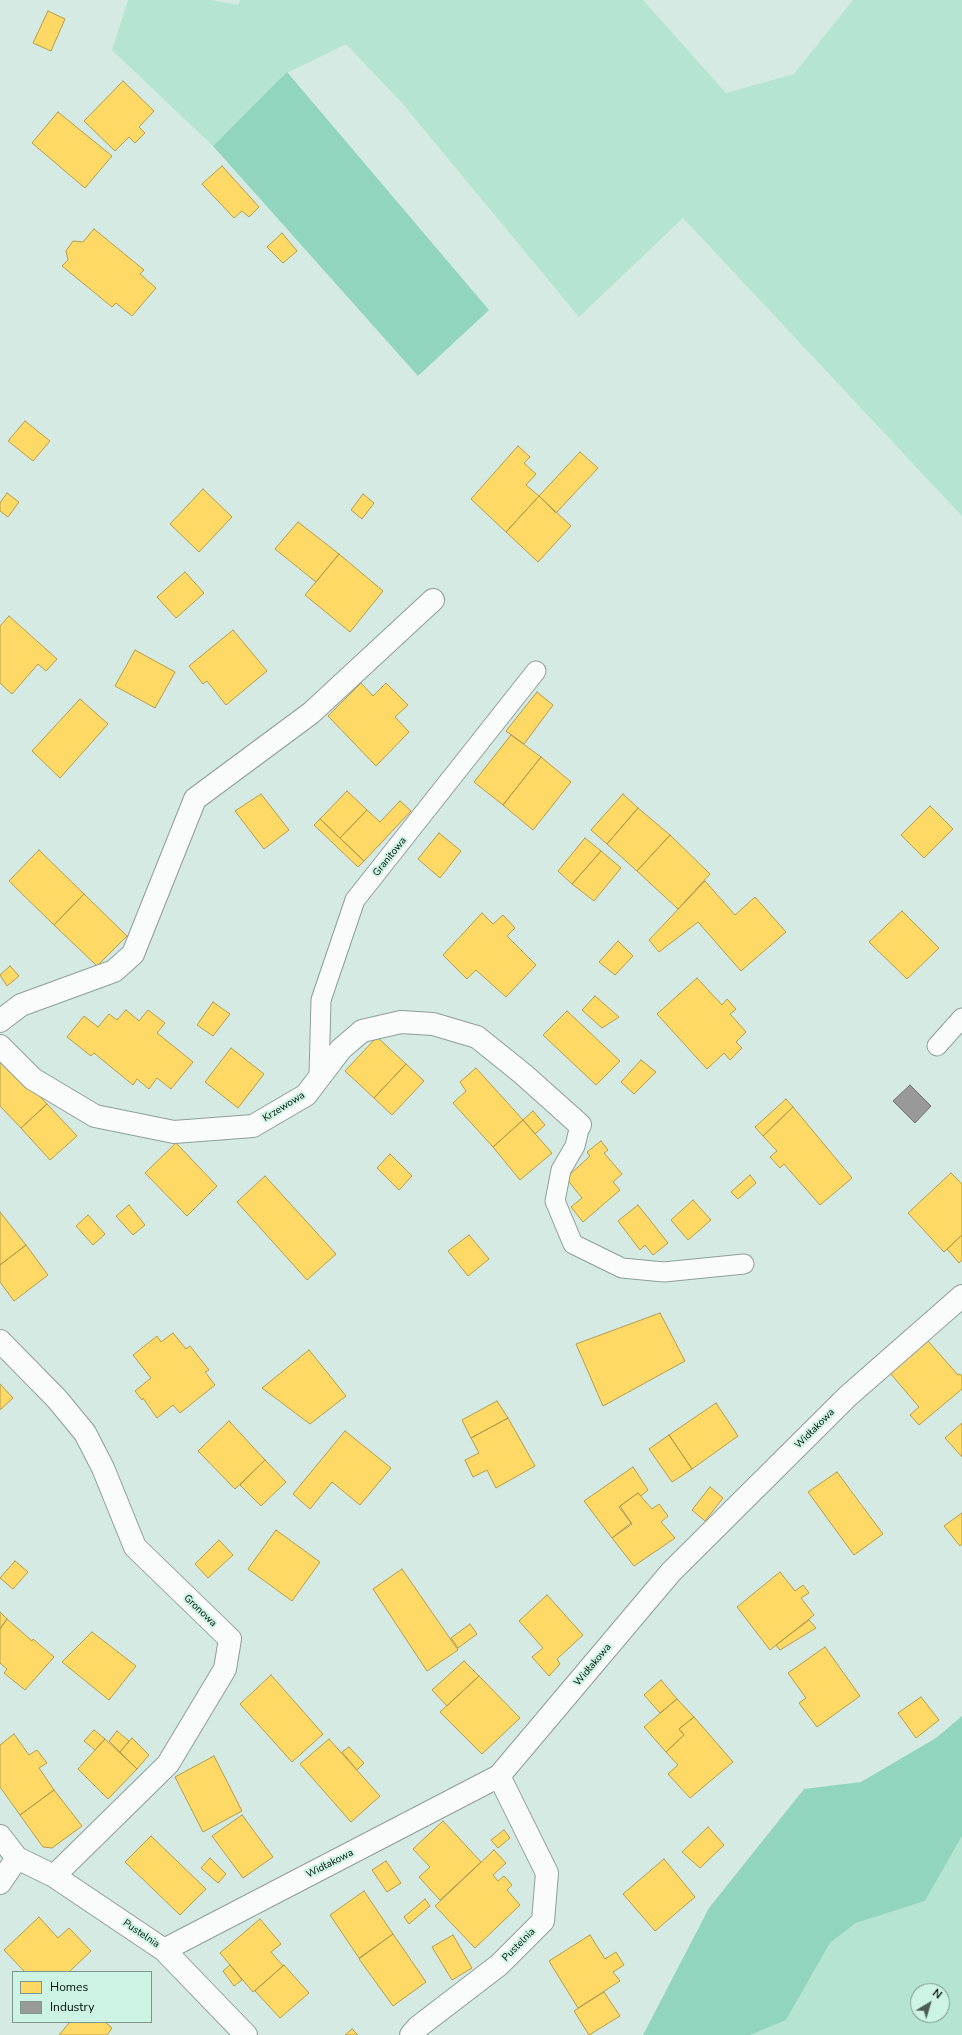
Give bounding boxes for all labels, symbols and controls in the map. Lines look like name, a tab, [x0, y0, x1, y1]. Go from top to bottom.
street label: Granitowa	[371, 835, 409, 879]
street label: Krzewowa	[261, 1089, 307, 1125]
street label: Widłakowa	[793, 1407, 837, 1451]
street label: Gronowa	[181, 1592, 219, 1630]
street label: Widłakowa	[572, 1641, 614, 1689]
street label: Widłakowa	[304, 1847, 356, 1881]
street label: Pustelnia	[120, 1917, 162, 1951]
street label: Pustelnia	[500, 1926, 538, 1964]
legend	[12, 1971, 152, 2023]
text: Homes	[50, 1979, 88, 1995]
north arrow	[910, 1983, 950, 2023]
text: N	[929, 1985, 945, 2002]
text: Industry	[50, 1999, 94, 2015]

